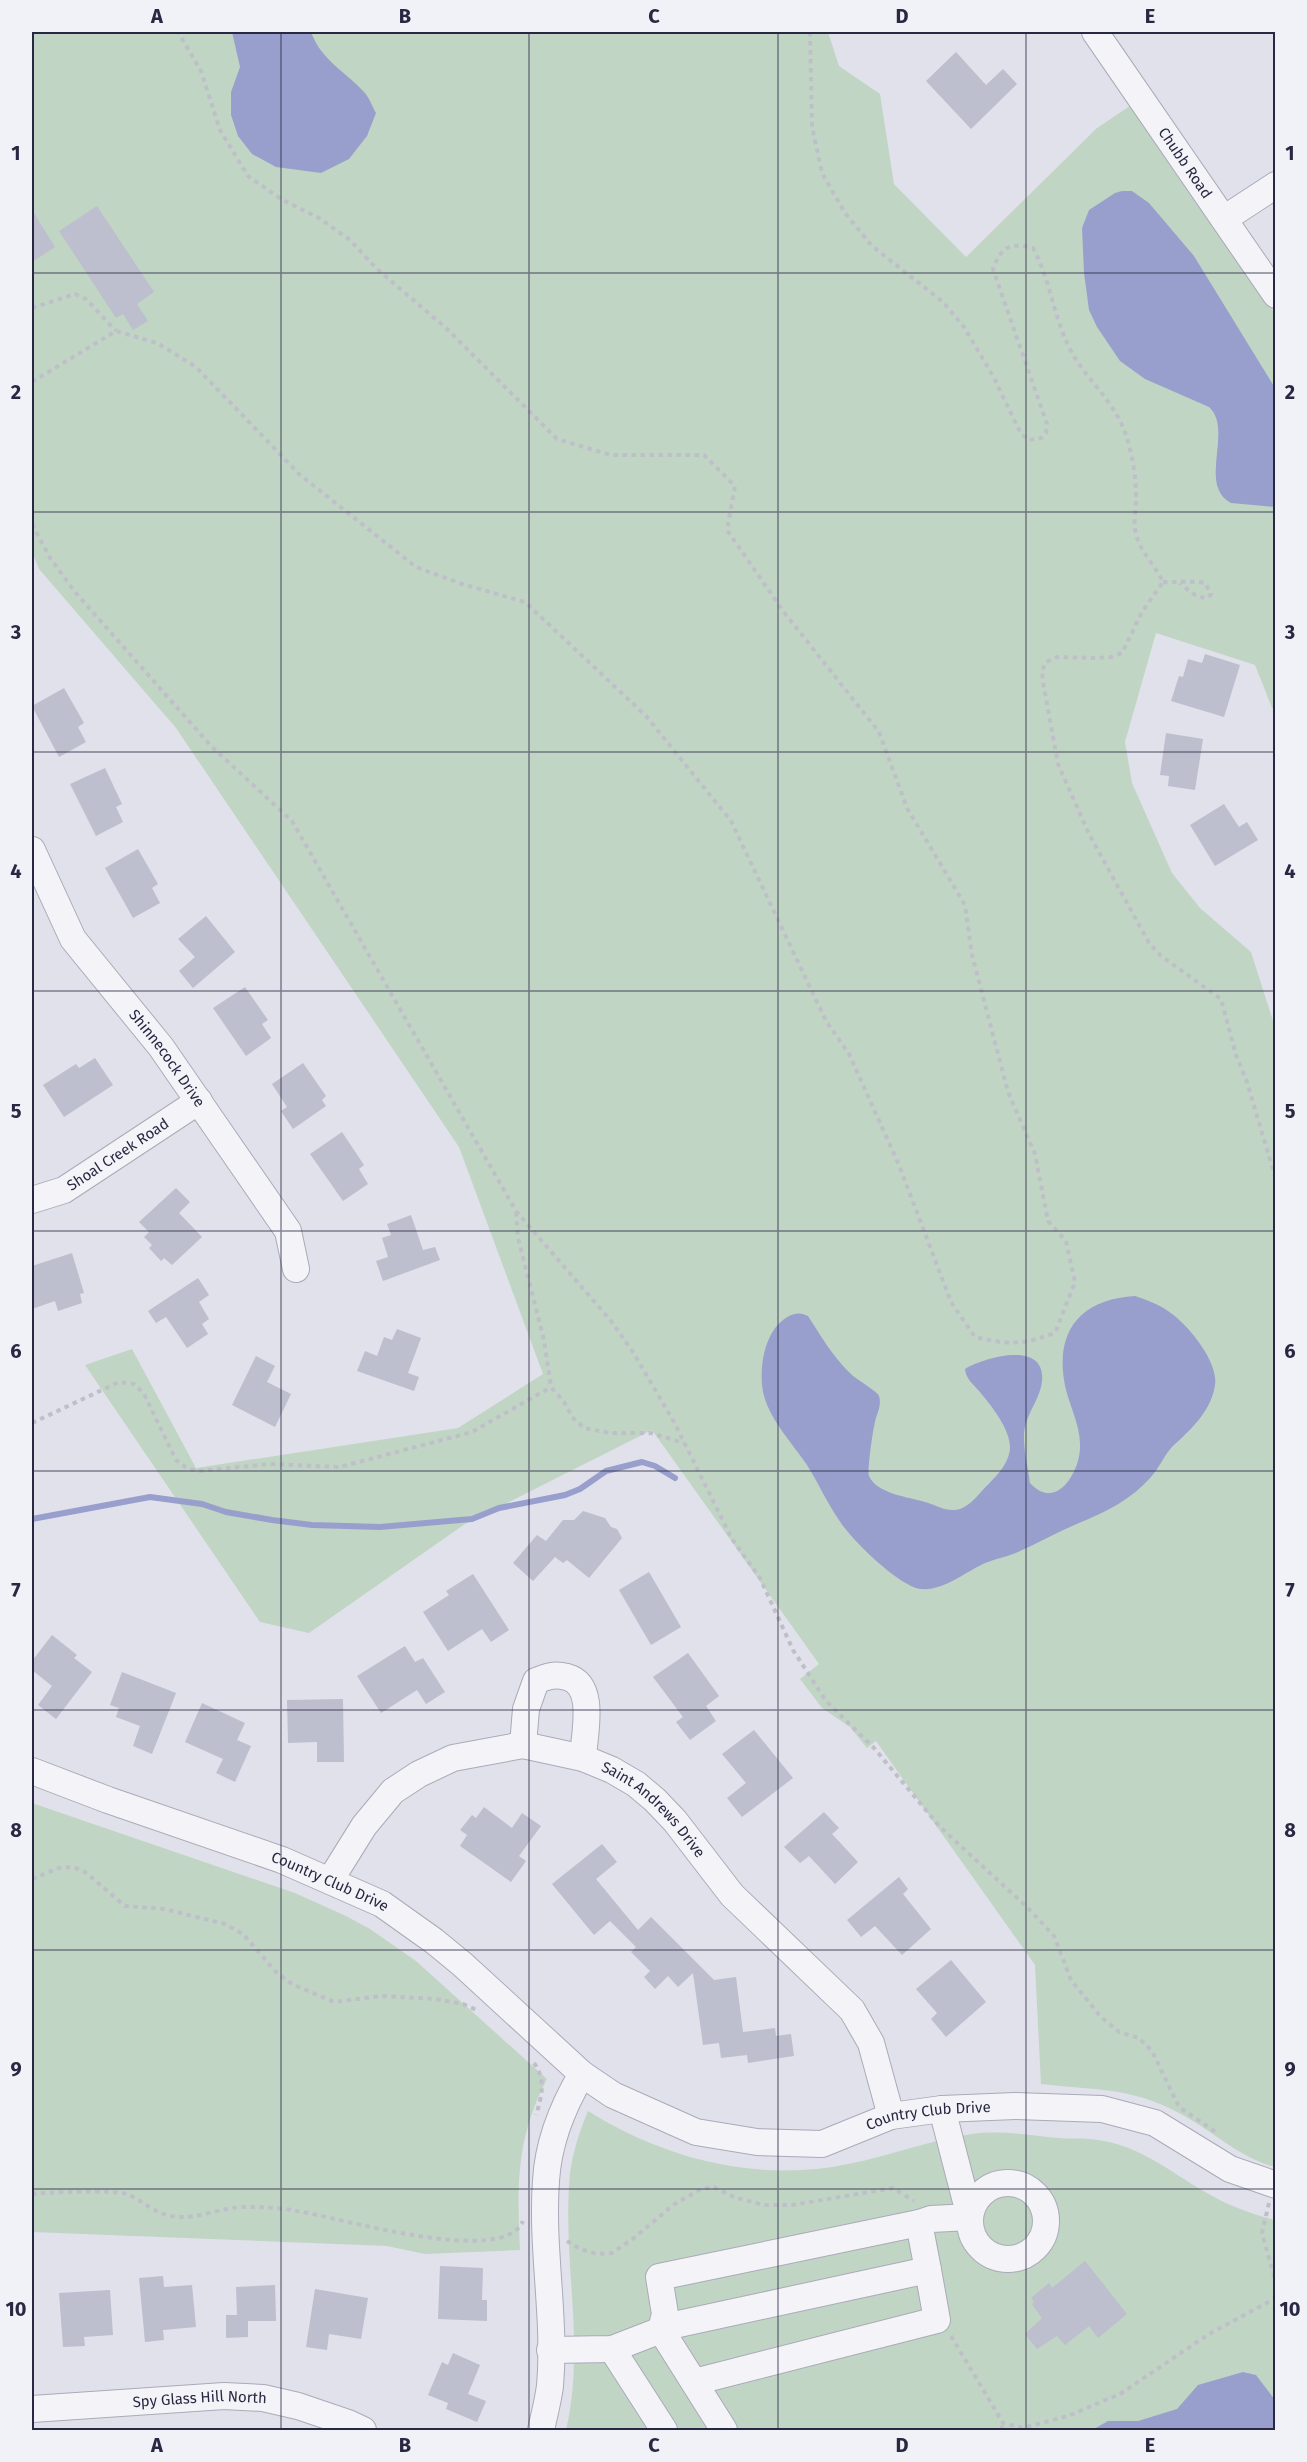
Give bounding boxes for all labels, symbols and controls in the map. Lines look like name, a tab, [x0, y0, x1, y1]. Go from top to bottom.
text: A	[150, 4, 164, 28]
text: B	[399, 4, 411, 28]
text: C	[648, 4, 660, 28]
text: D	[895, 4, 909, 28]
text: E	[1145, 4, 1155, 28]
street label: Chubb Road	[1154, 124, 1216, 202]
text: 1	[11, 141, 21, 165]
text: 1	[1285, 141, 1295, 165]
text: 2	[11, 380, 21, 404]
text: 2	[1285, 380, 1295, 404]
text: 3	[10, 620, 21, 644]
text: 3	[1284, 620, 1295, 644]
text: 4	[10, 859, 22, 883]
text: 4	[1284, 859, 1296, 883]
street label: Shinnecock Drive	[125, 1006, 209, 1111]
text: 5	[11, 1099, 22, 1123]
text: 5	[1285, 1099, 1296, 1123]
street label: Shoal Creek Road	[64, 1114, 172, 1195]
text: 6	[10, 1339, 22, 1363]
text: 6	[1284, 1339, 1296, 1363]
text: 7	[11, 1578, 21, 1602]
text: 7	[1285, 1578, 1295, 1602]
street label: Saint Andrews Drive	[599, 1758, 709, 1861]
text: 8	[10, 1818, 22, 1842]
text: 8	[1284, 1818, 1296, 1842]
street label: Country Club Drive	[269, 1848, 393, 1915]
text: 9	[10, 2057, 22, 2081]
text: 9	[1284, 2057, 1296, 2081]
street label: Country Club Drive	[863, 2098, 991, 2134]
text: 10	[6, 2297, 26, 2321]
text: 10	[1280, 2297, 1300, 2321]
street label: Spy Glass Hill North	[132, 2387, 267, 2411]
text: A	[150, 2433, 164, 2457]
text: B	[399, 2433, 411, 2457]
text: C	[648, 2433, 660, 2457]
text: D	[895, 2433, 909, 2457]
text: E	[1145, 2433, 1155, 2457]

